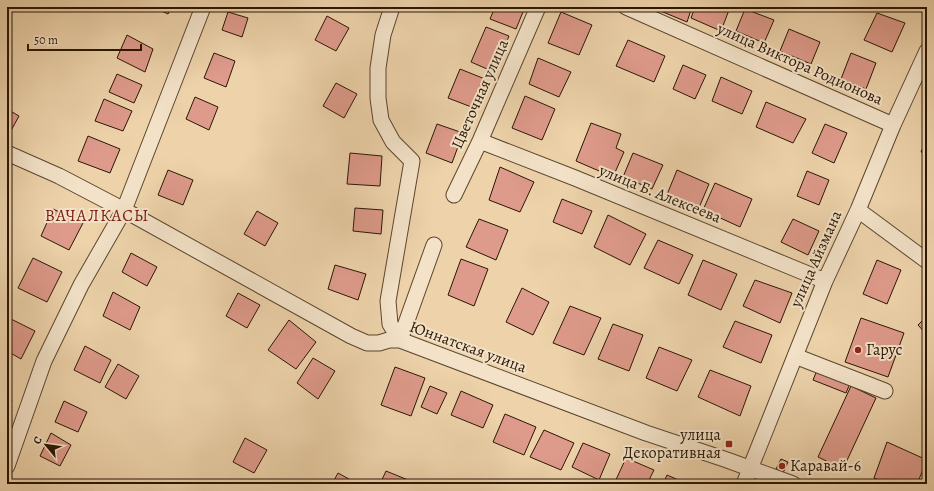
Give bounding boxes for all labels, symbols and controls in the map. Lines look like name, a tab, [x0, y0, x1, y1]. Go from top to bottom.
street label: улица Виктора Родионова	[713, 17, 887, 111]
scale bar	[28, 26, 141, 52]
text: 50 m	[34, 32, 58, 48]
street label: Цветочная улица	[446, 35, 514, 152]
street label: улица Б. Алексеева	[595, 159, 725, 229]
district label: ВАЧАЛКАСЫ	[45, 204, 149, 227]
street label: улица Айзмана	[784, 206, 847, 312]
street label: Юннатская улица	[406, 316, 530, 379]
place label: Гарус	[866, 339, 902, 361]
marker: Гарус	[853, 345, 863, 355]
place label: улица Декоративная	[623, 424, 722, 464]
north arrow	[26, 425, 66, 465]
text: С	[29, 434, 46, 447]
marker: улица Декоративная	[724, 439, 734, 449]
place label: Каравай-6	[790, 455, 861, 477]
marker: Каравай-6	[777, 461, 787, 471]

